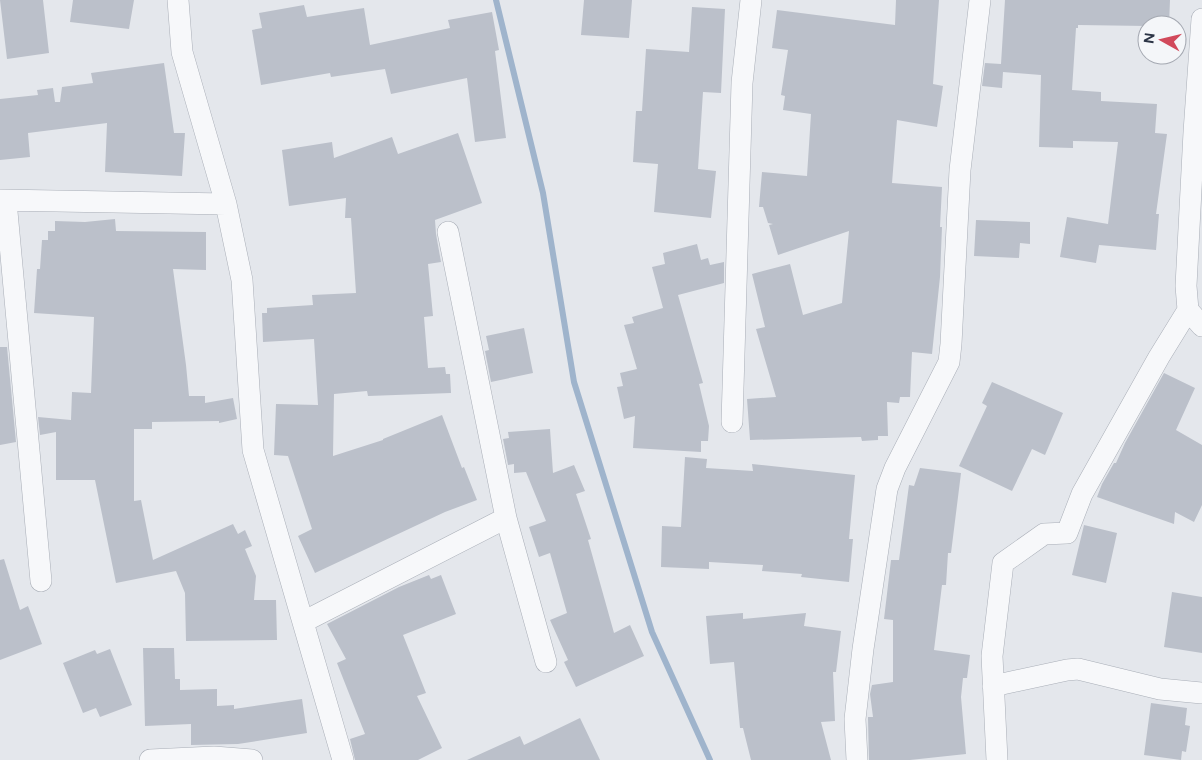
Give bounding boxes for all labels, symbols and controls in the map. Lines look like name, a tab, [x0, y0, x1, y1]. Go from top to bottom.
north arrow	[1137, 15, 1187, 65]
text: N	[1140, 32, 1159, 45]

